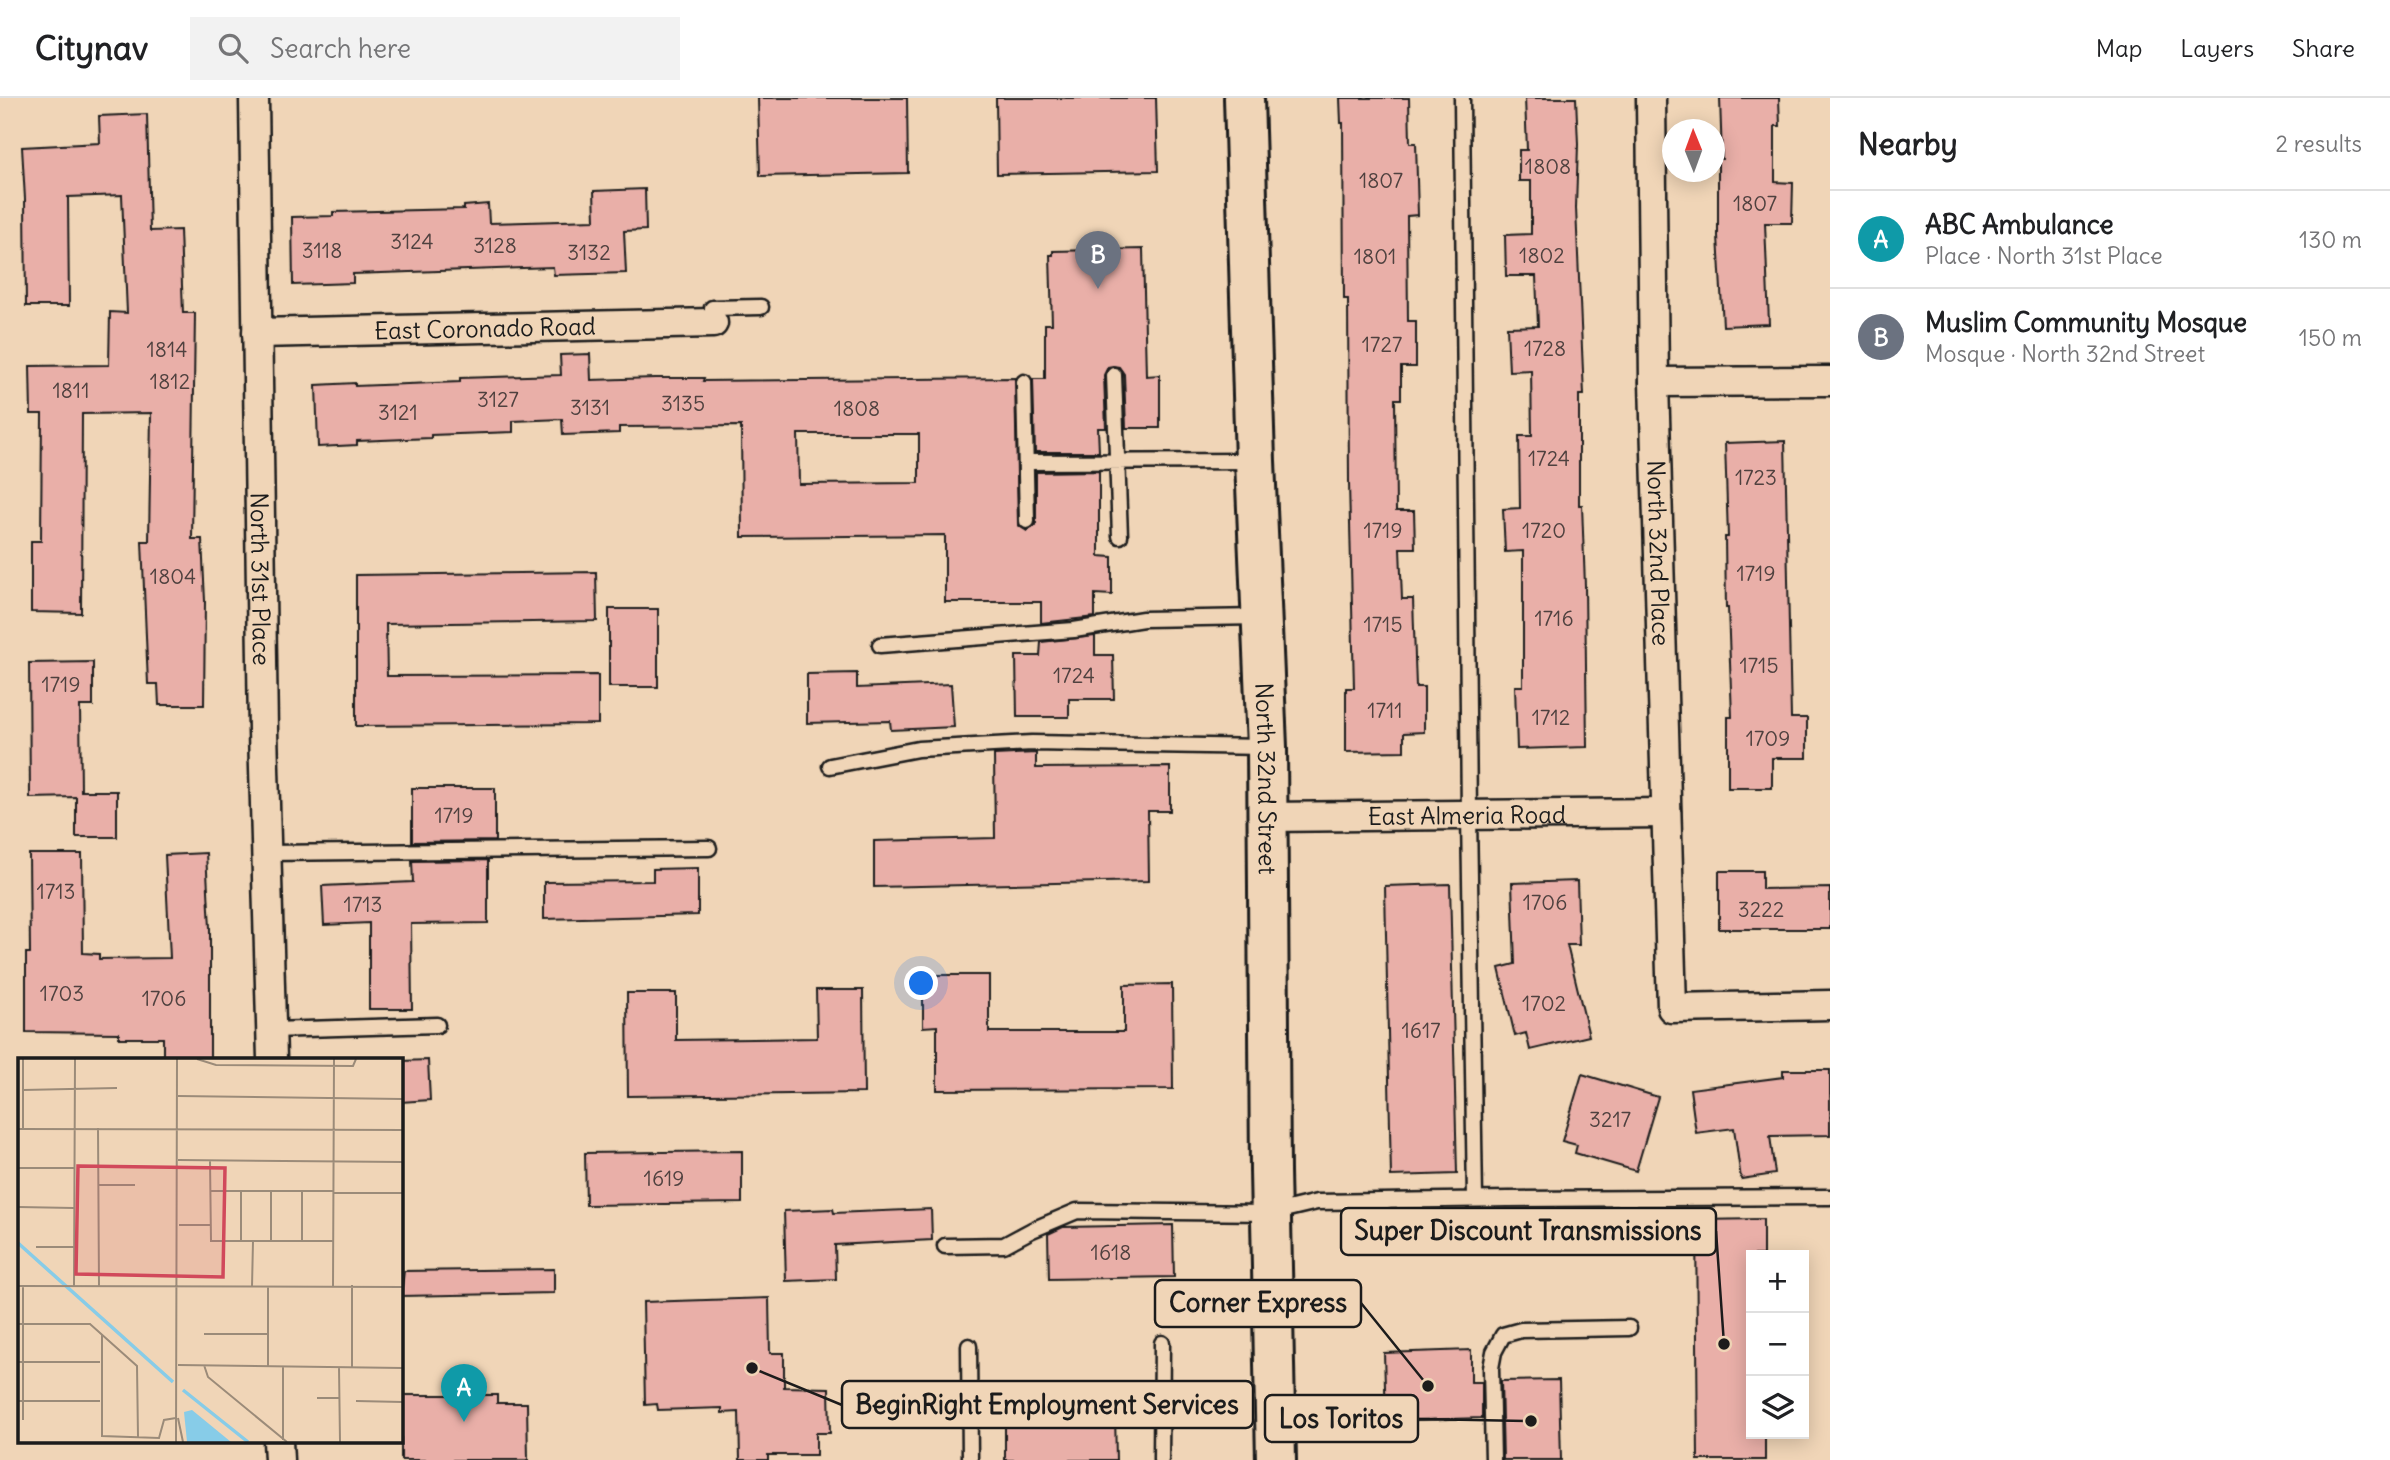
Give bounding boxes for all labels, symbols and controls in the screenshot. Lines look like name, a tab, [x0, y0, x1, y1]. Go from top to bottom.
search box	[190, 17, 680, 80]
text: Citynav	[35, 27, 148, 69]
icon: search	[214, 29, 252, 67]
text: Search here	[270, 32, 411, 65]
text: Map	[2096, 33, 2142, 63]
text: Layers	[2180, 33, 2254, 63]
text: Share	[2292, 33, 2355, 63]
north arrow	[1662, 119, 1725, 182]
text: Nearby	[1858, 125, 1958, 163]
text: 2 results	[2276, 129, 2362, 158]
house number: 1808	[1525, 153, 1571, 180]
house number: 1807	[1359, 167, 1403, 194]
house number: 1807	[1733, 190, 1777, 217]
text: ABC Ambulance	[1925, 208, 2114, 241]
text: A	[1874, 225, 1888, 254]
text: 130 m	[2299, 225, 2362, 254]
house number: 3124	[390, 228, 434, 255]
pin: B	[1075, 231, 1121, 289]
house number: 3128	[473, 232, 517, 259]
house number: 3118	[302, 237, 342, 264]
house number: 3132	[567, 239, 611, 266]
text: Place · North 31st Place	[1925, 241, 2163, 270]
house number: 1802	[1519, 242, 1565, 269]
house number: 1801	[1354, 243, 1396, 270]
text: Muslim Community Mosque	[1925, 306, 2247, 339]
street label: East Coronado Road	[374, 311, 596, 345]
text: B	[1873, 323, 1889, 352]
text: 150 m	[2299, 323, 2362, 352]
house number: 1727	[1362, 331, 1402, 358]
house number: 1728	[1524, 335, 1566, 362]
house number: 1814	[147, 336, 187, 363]
text: Mosque · North 32nd Street	[1925, 339, 2205, 368]
house number: 1812	[150, 368, 190, 395]
house number: 1811	[52, 377, 90, 404]
house number: 3127	[477, 386, 519, 413]
house number: 3135	[661, 390, 705, 417]
house number: 3131	[570, 394, 610, 421]
house number: 1808	[834, 395, 880, 422]
house number: 3121	[378, 399, 418, 426]
house number: 1724	[1528, 445, 1570, 472]
street label: North 32nd Place	[1641, 459, 1677, 646]
house number: 1723	[1735, 464, 1777, 491]
street label: North 31st Place	[245, 492, 277, 666]
house number: 1719	[1363, 517, 1403, 544]
house number: 1720	[1522, 517, 1566, 544]
house number: 1719	[1736, 560, 1776, 587]
house number: 1804	[150, 563, 196, 590]
house number: 1716	[1534, 605, 1574, 632]
house number: 1715	[1363, 611, 1403, 638]
house number: 1715	[1739, 652, 1779, 679]
house number: 1724	[1053, 662, 1095, 689]
house number: 1719	[41, 671, 81, 698]
street label: North 32nd Street	[1249, 682, 1283, 875]
house number: 1711	[1367, 697, 1403, 724]
house number: 1712	[1532, 704, 1570, 731]
house number: 1709	[1746, 725, 1790, 752]
street label: East Almeria Road	[1368, 799, 1566, 831]
house number: 1719	[434, 802, 474, 829]
house number: 1713	[37, 878, 75, 905]
house number: 1706	[1523, 889, 1567, 916]
house number: 1713	[344, 891, 382, 918]
house number: 3222	[1738, 896, 1784, 923]
your location	[904, 966, 938, 1000]
house number: 1703	[40, 980, 84, 1007]
house number: 1706	[142, 985, 186, 1012]
house number: 1702	[1522, 990, 1566, 1017]
house number: 1617	[1401, 1017, 1441, 1044]
inset map	[18, 1058, 402, 1442]
house number: 3217	[1589, 1106, 1631, 1133]
house number: 1619	[644, 1165, 684, 1192]
callout: Super Discount Transmissions	[1341, 1208, 1716, 1255]
text: Super Discount Transmissions	[1354, 1214, 1702, 1247]
house number: 1618	[1091, 1239, 1131, 1266]
map controls	[1746, 1250, 1809, 1439]
button: +	[1746, 1250, 1809, 1313]
callout: Corner Express	[1155, 1280, 1361, 1327]
text: Corner Express	[1169, 1286, 1347, 1319]
button: −	[1746, 1313, 1809, 1376]
pin: A	[441, 1364, 487, 1422]
button: layers	[1746, 1376, 1809, 1439]
callout: BeginRight Employment Services	[842, 1381, 1253, 1428]
text: BeginRight Employment Services	[855, 1388, 1239, 1421]
callout: Los Toritos	[1265, 1395, 1418, 1442]
text: Los Toritos	[1279, 1402, 1403, 1435]

